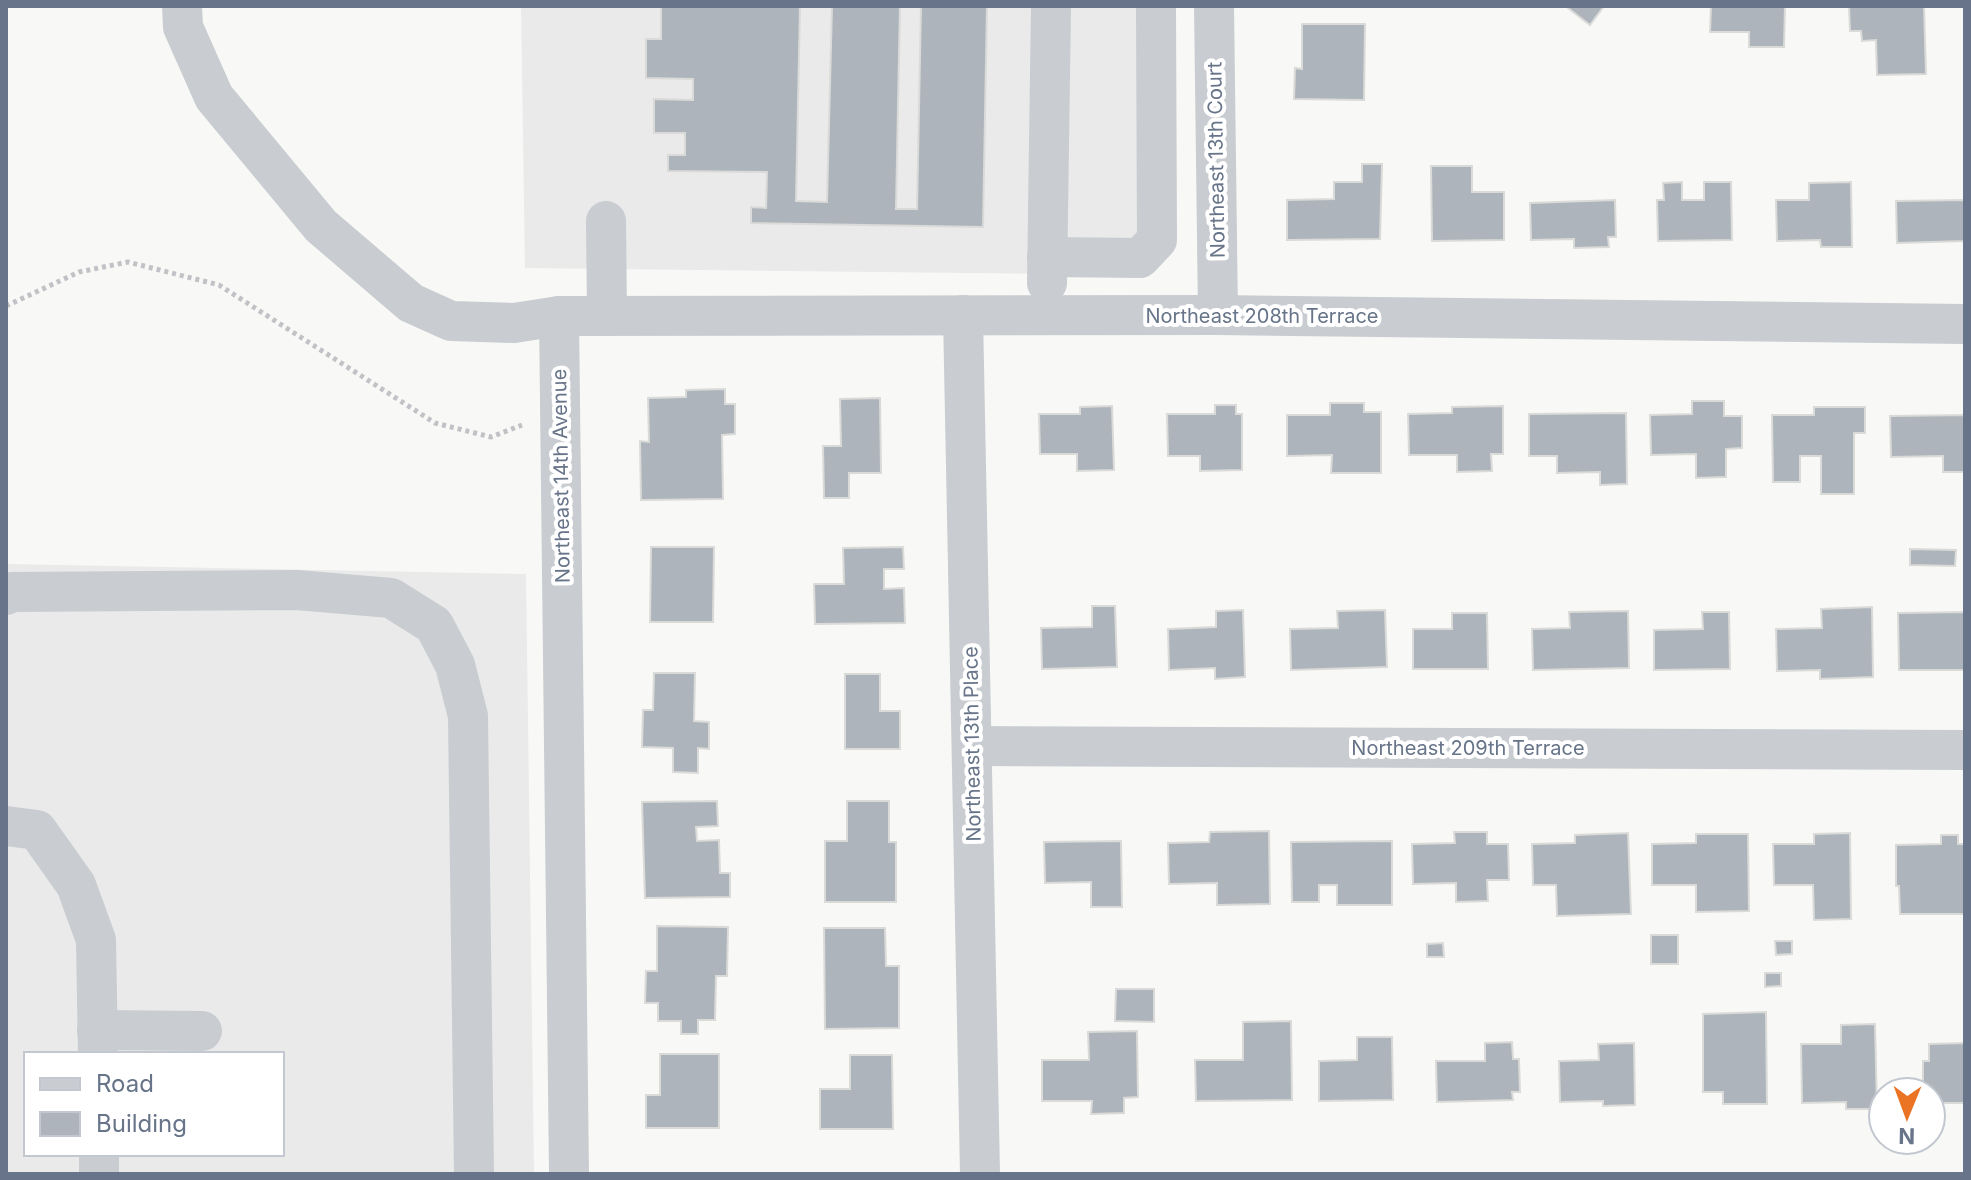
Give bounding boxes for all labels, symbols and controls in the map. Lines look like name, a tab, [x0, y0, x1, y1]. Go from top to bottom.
street label: Northeast 13th Court	[1202, 61, 1230, 258]
street label: Northeast 208th Terrace	[1146, 304, 1378, 328]
street label: Northeast 14th Avenue	[547, 369, 575, 583]
street label: Northeast 13th Place	[958, 646, 986, 842]
street label: Northeast 209th Terrace	[1351, 736, 1585, 760]
legend	[24, 1052, 284, 1156]
text: Road	[96, 1069, 154, 1098]
north arrow	[1867, 1076, 1947, 1156]
text: Building	[96, 1109, 187, 1138]
text: N	[1898, 1123, 1915, 1149]

